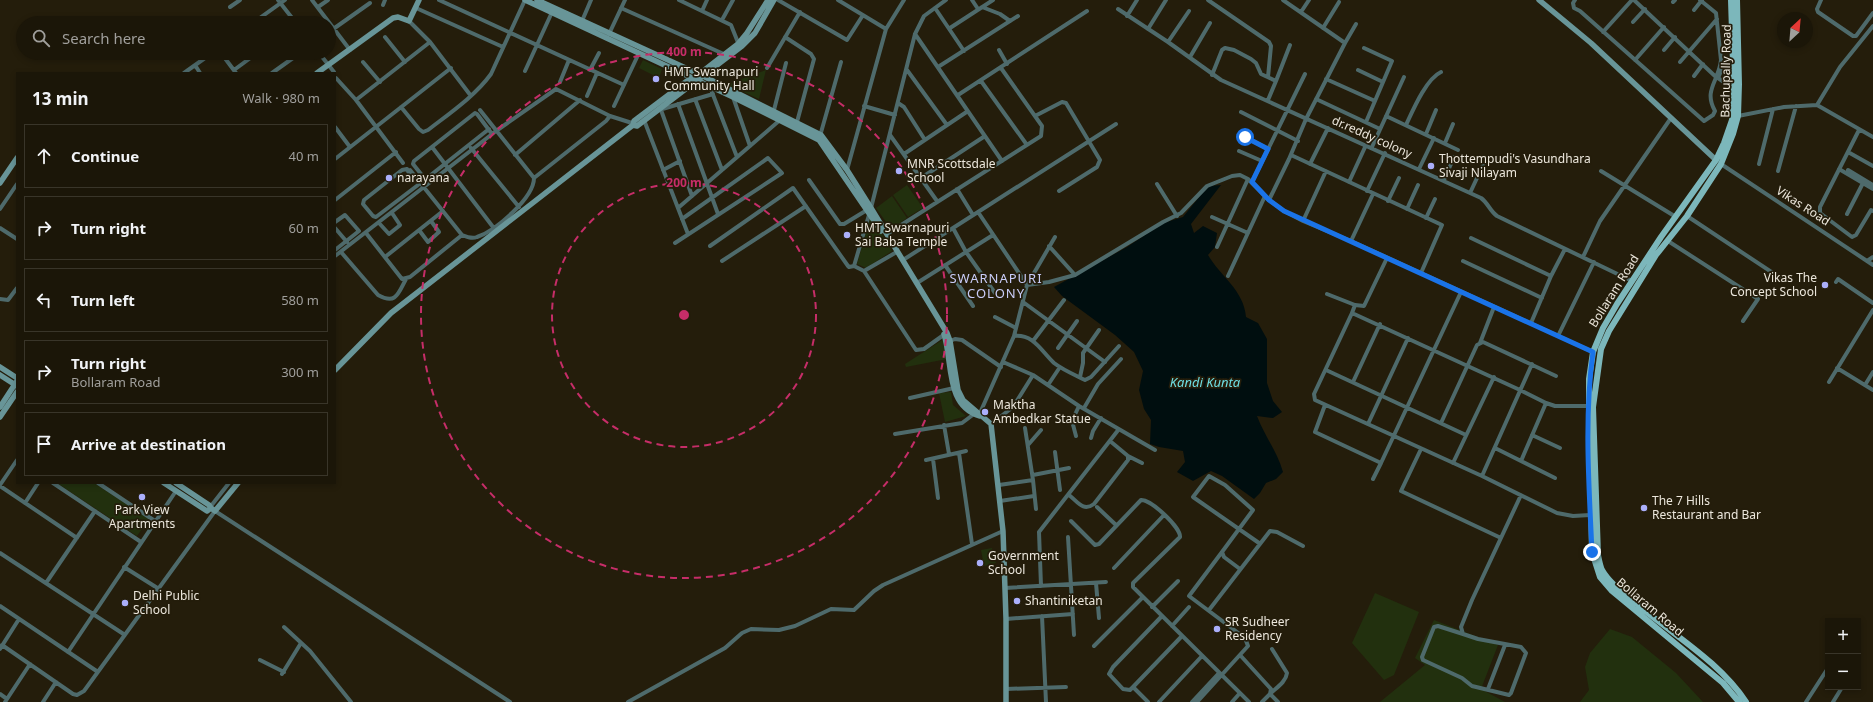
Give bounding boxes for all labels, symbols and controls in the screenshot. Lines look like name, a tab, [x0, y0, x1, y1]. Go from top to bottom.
north arrow	[1777, 12, 1813, 48]
search box	[16, 16, 336, 60]
street label: Bachupally Road	[1716, 24, 1735, 118]
icon: search	[30, 27, 52, 49]
text: Search here	[62, 28, 145, 48]
text: 400 m	[666, 43, 702, 60]
place label: HMT Swarnapuri Community Hall	[664, 63, 758, 94]
marker: HMT Swarnapuri Community Hall	[651, 74, 661, 84]
text: 13 min	[32, 87, 89, 110]
text: Walk · 980 m	[242, 89, 320, 107]
street label: dr.reddy colony	[1329, 111, 1416, 162]
route start	[1236, 128, 1254, 146]
icon: ahead	[33, 145, 55, 167]
text: Continue	[71, 146, 139, 166]
text: 40 m	[289, 147, 319, 165]
place label: Thottempudi's Vasundhara Sivaji Nilayam	[1439, 150, 1591, 181]
place label: MNR Scottsdale School	[907, 155, 996, 186]
marker: Thottempudi's Vasundhara Sivaji Nilayam	[1426, 161, 1436, 171]
marker: MNR Scottsdale School	[894, 166, 904, 176]
place label: narayana	[397, 169, 450, 186]
marker: narayana	[384, 173, 394, 183]
text: 200 m	[666, 174, 702, 191]
street label: Vikas Road	[1773, 182, 1834, 229]
icon: right	[33, 217, 55, 239]
text: Turn right	[71, 218, 146, 238]
text: 60 m	[289, 219, 319, 237]
place label: HMT Swarnapuri Sai Baba Temple	[855, 219, 949, 250]
marker: HMT Swarnapuri Sai Baba Temple	[842, 230, 852, 240]
street label: Bollaram Road	[1584, 251, 1643, 330]
district label: SWARNAPURI COLONY	[949, 269, 1043, 302]
place label: Vikas The Concept School	[1730, 269, 1817, 300]
marker: Vikas The Concept School	[1820, 280, 1830, 290]
icon: left	[33, 289, 55, 311]
text: Turn left	[71, 290, 135, 310]
text: 580 m	[281, 291, 319, 309]
centre of rings	[677, 308, 691, 322]
text: Turn right	[71, 353, 146, 373]
icon: right	[33, 361, 55, 383]
text: 300 m	[281, 363, 319, 381]
text: Bollaram Road	[71, 373, 161, 391]
water label: Kandi Kunta	[1170, 373, 1241, 391]
place label: Maktha Ambedkar Statue	[993, 396, 1091, 427]
marker: Maktha Ambedkar Statue	[980, 407, 990, 417]
icon: arrive	[33, 433, 55, 455]
text: Arrive at destination	[71, 434, 226, 454]
marker: Park View Apartments	[137, 492, 147, 502]
place label: The 7 Hills Restaurant and Bar	[1652, 492, 1761, 523]
place label: Park View Apartments	[109, 501, 176, 532]
marker: The 7 Hills Restaurant and Bar	[1639, 503, 1649, 513]
route end	[1583, 543, 1601, 561]
place label: Government School	[988, 547, 1059, 578]
marker: Government School	[975, 558, 985, 568]
street label: Bollaram Road	[1613, 574, 1687, 640]
place label: Delhi Public School	[133, 587, 200, 618]
place label: Shantiniketan	[1025, 592, 1103, 609]
marker: Shantiniketan	[1012, 596, 1022, 606]
marker: Delhi Public School	[120, 598, 130, 608]
place label: SR Sudheer Residency	[1225, 613, 1290, 644]
map controls	[1825, 618, 1861, 690]
button: +	[1825, 618, 1861, 654]
marker: SR Sudheer Residency	[1212, 624, 1222, 634]
button: −	[1825, 654, 1861, 690]

